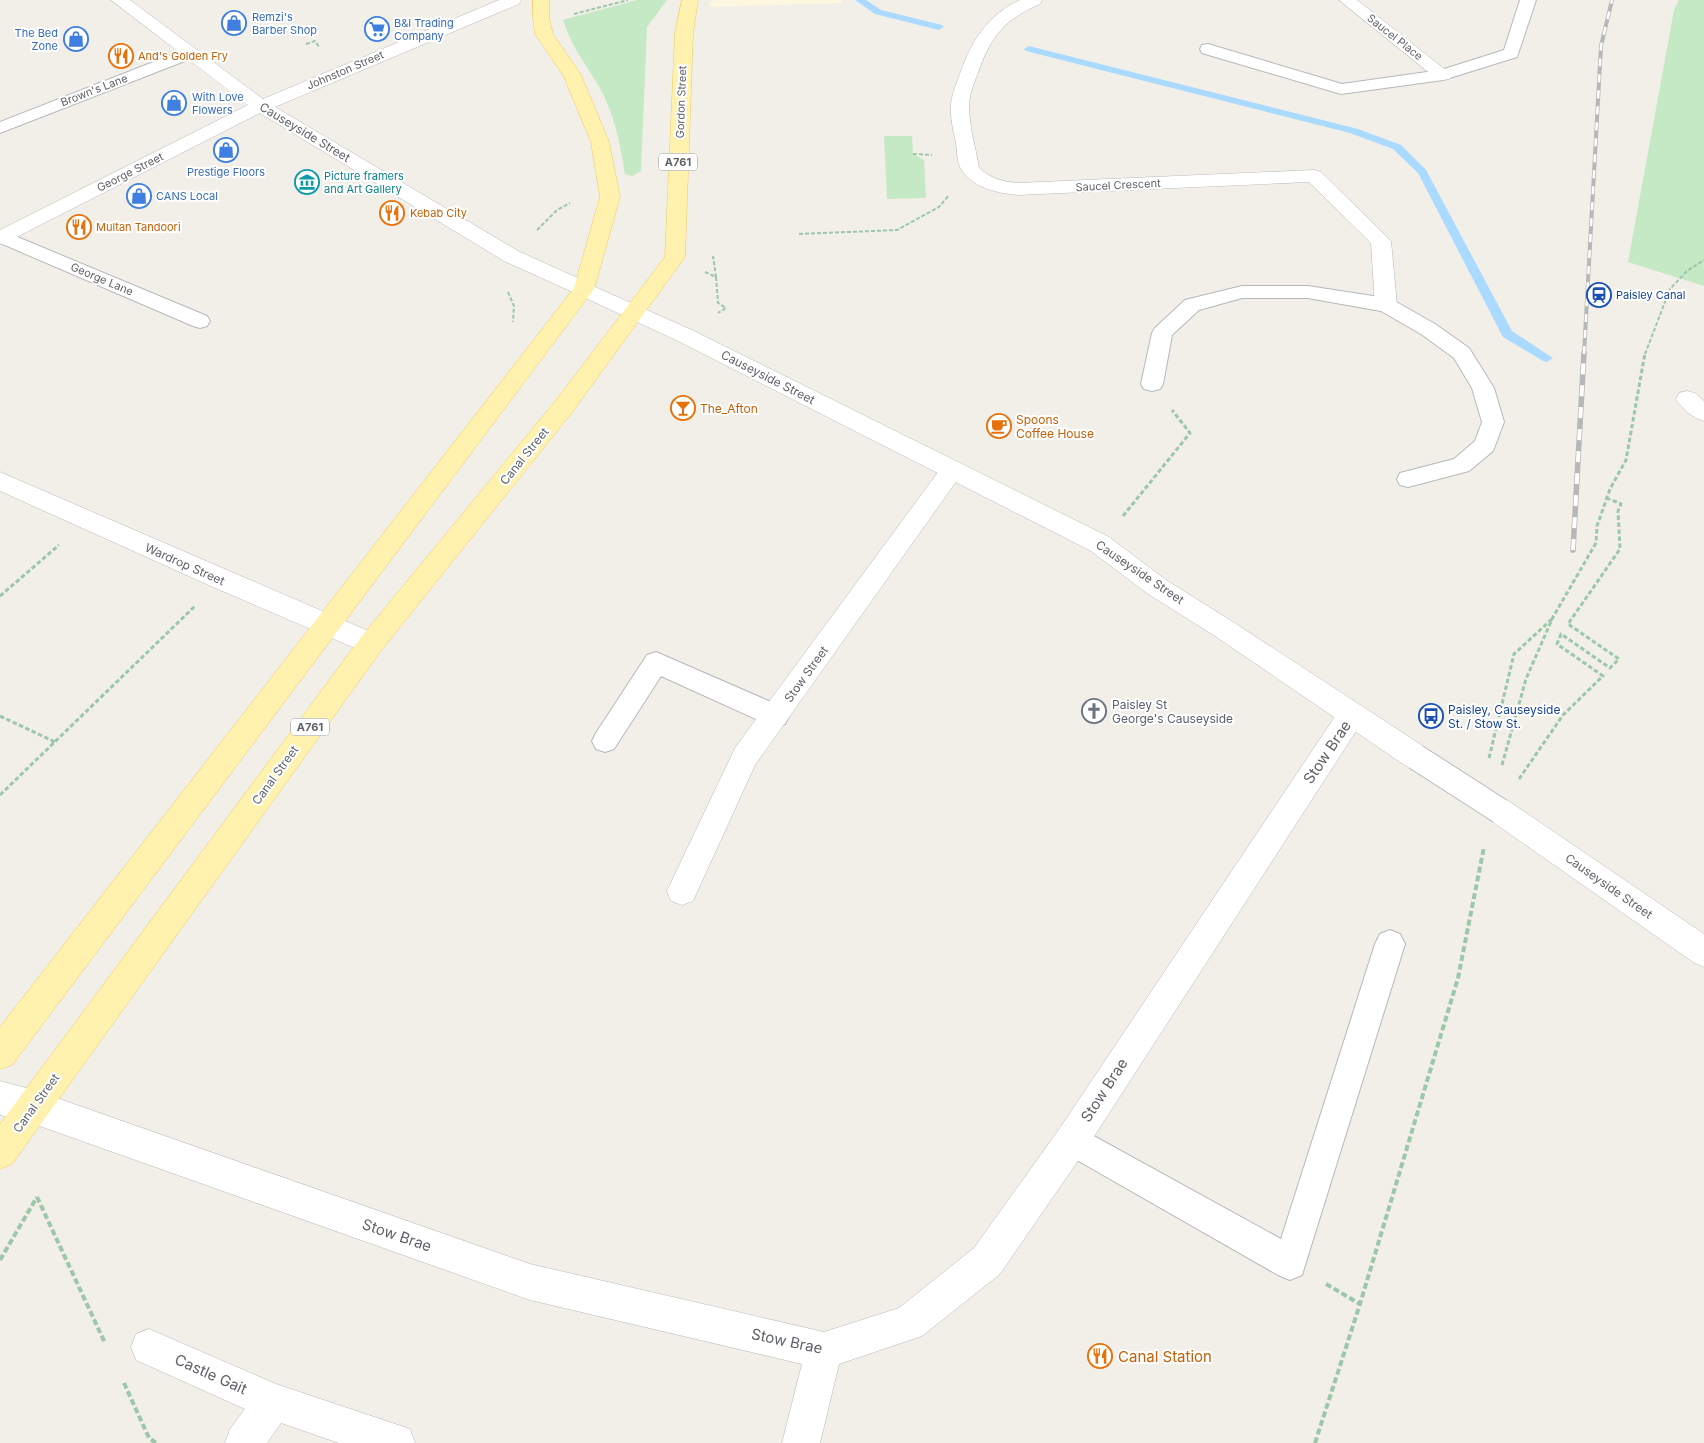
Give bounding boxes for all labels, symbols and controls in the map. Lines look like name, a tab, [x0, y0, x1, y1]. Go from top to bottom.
shop icon: Remzi's Barber Shop	[221, 10, 247, 36]
place label: Remzi's Barber Shop	[252, 10, 317, 37]
street label: Saucel Place	[1364, 11, 1426, 63]
supermarket icon: B&I Trading Company	[364, 16, 390, 42]
place label: B&I Trading Company	[394, 16, 454, 43]
place label: The Bed Zone	[15, 26, 58, 53]
shop icon: The Bed Zone	[63, 26, 89, 52]
restaurant icon: And's Golden Fry	[108, 43, 134, 69]
street label: Johnston Street	[304, 47, 386, 93]
place label: And's Golden Fry	[138, 49, 228, 63]
street label: Gordon Street	[673, 65, 689, 139]
street label: Brown's Lane	[59, 71, 129, 109]
shop icon: With Love Flowers	[161, 90, 187, 116]
place label: With Love Flowers	[192, 90, 244, 117]
street label: Causeyside Street	[257, 99, 353, 165]
shop icon: Prestige Floors	[213, 137, 239, 163]
street label: George Street	[95, 149, 166, 195]
road number: A761	[659, 154, 697, 170]
place label: Prestige Floors	[187, 165, 265, 179]
museum icon: Picture framers and Art Gallery	[294, 169, 320, 195]
place label: Picture framers and Art Gallery	[324, 169, 404, 196]
street label: Saucel Crescent	[1075, 176, 1161, 194]
shop icon: CANS Local	[126, 183, 152, 209]
place label: CANS Local	[156, 189, 218, 203]
restaurant icon: Kebab City	[379, 200, 405, 226]
place label: Kebab City	[410, 206, 467, 220]
restaurant icon: Multan Tandoori	[66, 214, 92, 240]
place label: Multan Tandoori	[96, 220, 181, 234]
street label: George Lane	[69, 260, 135, 298]
station icon: Paisley Canal	[1586, 282, 1612, 308]
place label: Paisley Canal	[1616, 288, 1685, 302]
street label: Causeyside Street	[719, 347, 817, 407]
bar icon: The_Afton	[670, 395, 696, 421]
place label: The_Afton	[700, 401, 758, 416]
place label: Spoons Coffee House	[1016, 412, 1094, 441]
cafe icon: Spoons Coffee House	[986, 413, 1012, 439]
street label: Canal Street	[496, 424, 552, 488]
street label: Causeyside Street	[1093, 537, 1187, 607]
street label: Wardrop Street	[143, 540, 227, 588]
street label: Stow Street	[781, 643, 831, 705]
place label: Paisley St George's Causeyside	[1112, 697, 1233, 726]
church icon: Paisley St George's Causeyside	[1081, 698, 1107, 724]
place label: Paisley, Causeyside St. / Stow St.	[1448, 702, 1560, 731]
bus stop icon: Paisley, Causeyside St. / Stow St.	[1418, 703, 1444, 729]
street label: Stow Brae	[1299, 717, 1355, 787]
road number: A761	[291, 719, 329, 736]
street label: Canal Street	[249, 742, 302, 808]
street label: Causeyside Street	[1562, 850, 1656, 922]
street label: Stow Brae	[1076, 1055, 1132, 1125]
street label: Canal Street	[10, 1070, 63, 1136]
street label: Stow Brae	[360, 1214, 434, 1256]
street label: Stow Brae	[750, 1324, 824, 1358]
restaurant icon: Canal Station	[1087, 1343, 1113, 1369]
place label: Canal Station	[1118, 1347, 1212, 1366]
street label: Castle Gait	[172, 1350, 250, 1398]

